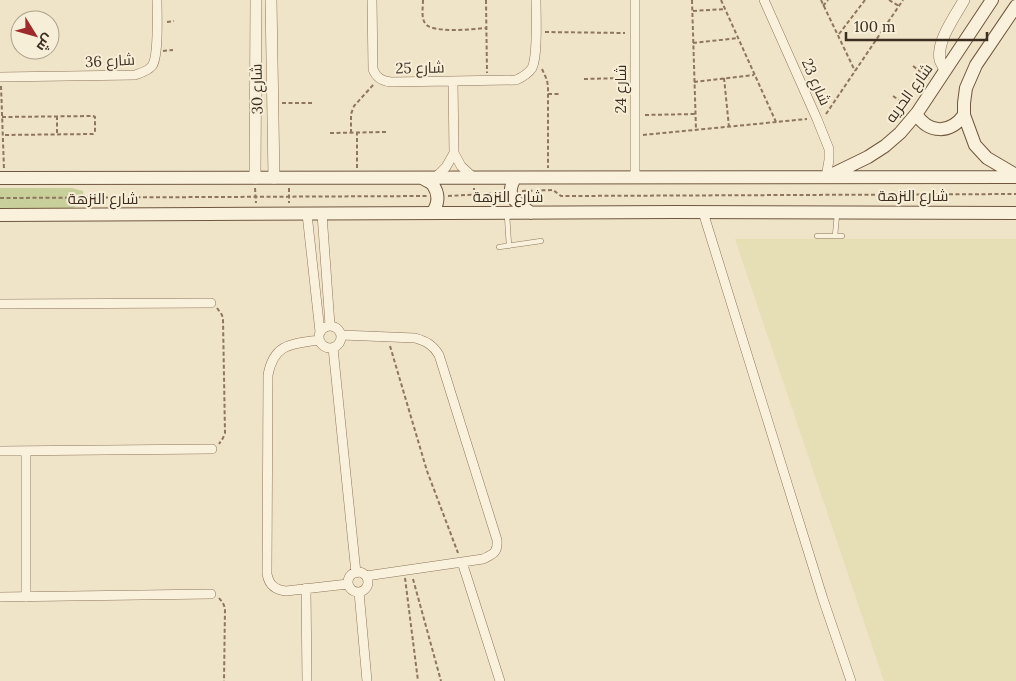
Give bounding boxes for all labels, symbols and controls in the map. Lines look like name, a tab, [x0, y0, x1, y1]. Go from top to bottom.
north arrow	[10, 10, 60, 60]
scale bar	[846, 10, 987, 42]
text: 100 m	[854, 17, 895, 36]
text: ش	[33, 30, 58, 55]
street label: شارع 36	[84, 50, 136, 73]
street label: شارع 23	[796, 55, 835, 109]
street label: شارع 25	[395, 58, 445, 79]
street label: شارع الحريه	[881, 59, 938, 127]
street label: شارع 30	[247, 63, 268, 115]
street label: شارع 24	[611, 65, 632, 113]
street label: شارع النزهة	[878, 186, 948, 207]
street label: شارع النزهة	[473, 187, 543, 208]
street label: شارع النزهة	[68, 189, 138, 210]

